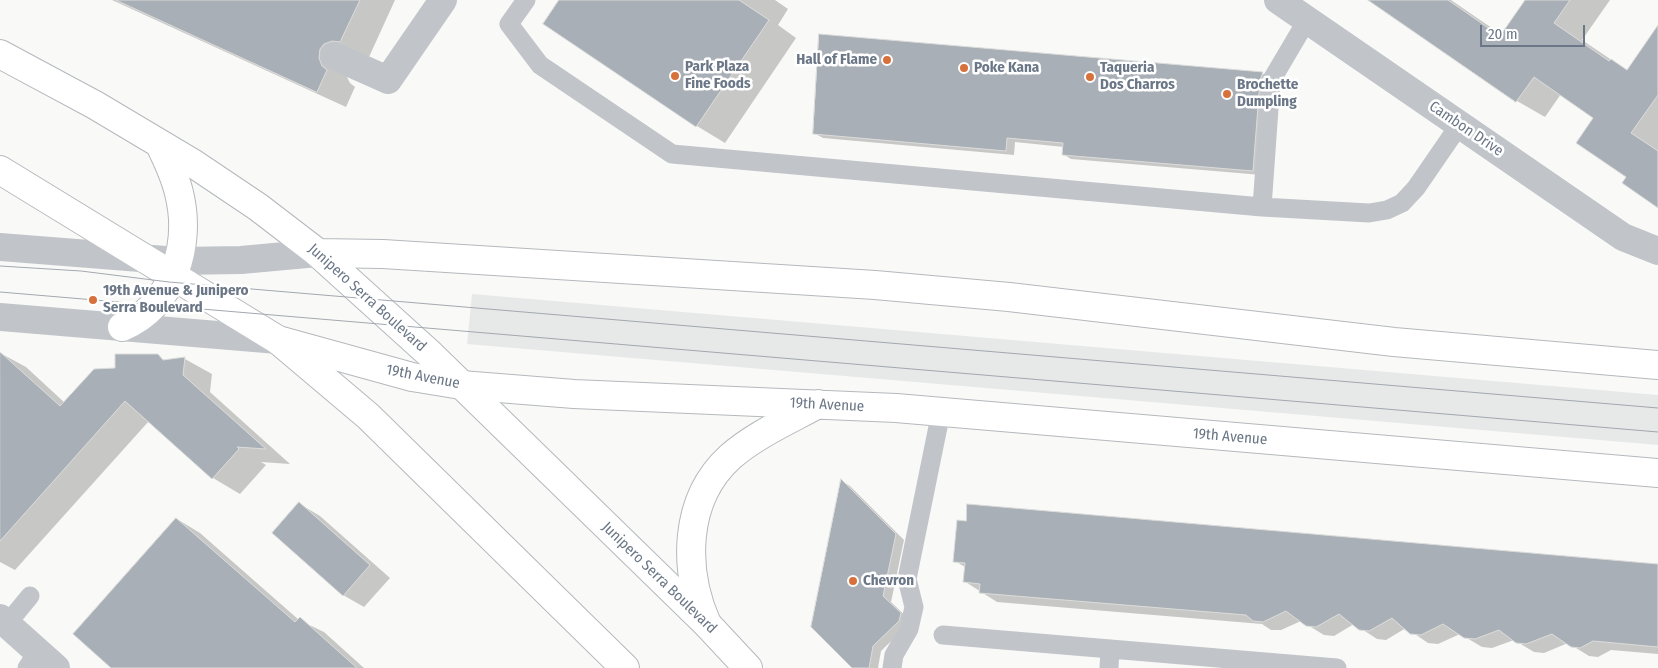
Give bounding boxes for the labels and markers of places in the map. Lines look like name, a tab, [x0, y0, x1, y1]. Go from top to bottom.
place label: Hall of Flame	[796, 51, 877, 69]
marker: Hall of Flame	[881, 54, 893, 66]
place label: Park Plaza Fine Foods	[685, 58, 751, 93]
place label: Poke Kana	[974, 59, 1039, 77]
place label: Taqueria Dos Charros	[1100, 59, 1175, 94]
marker: Poke Kana	[958, 62, 970, 74]
marker: Park Plaza Fine Foods	[669, 70, 681, 82]
marker: Taqueria Dos Charros	[1084, 71, 1096, 83]
place label: Brochette Dumpling	[1237, 76, 1298, 111]
marker: Brochette Dumpling	[1221, 88, 1233, 100]
place label: 19th Avenue & Junipero Serra Boulevard	[103, 282, 249, 317]
marker: 19th Avenue & Junipero Serra Boulevard	[87, 294, 99, 306]
place label: Chevron	[863, 572, 914, 590]
marker: Chevron	[847, 575, 859, 587]

